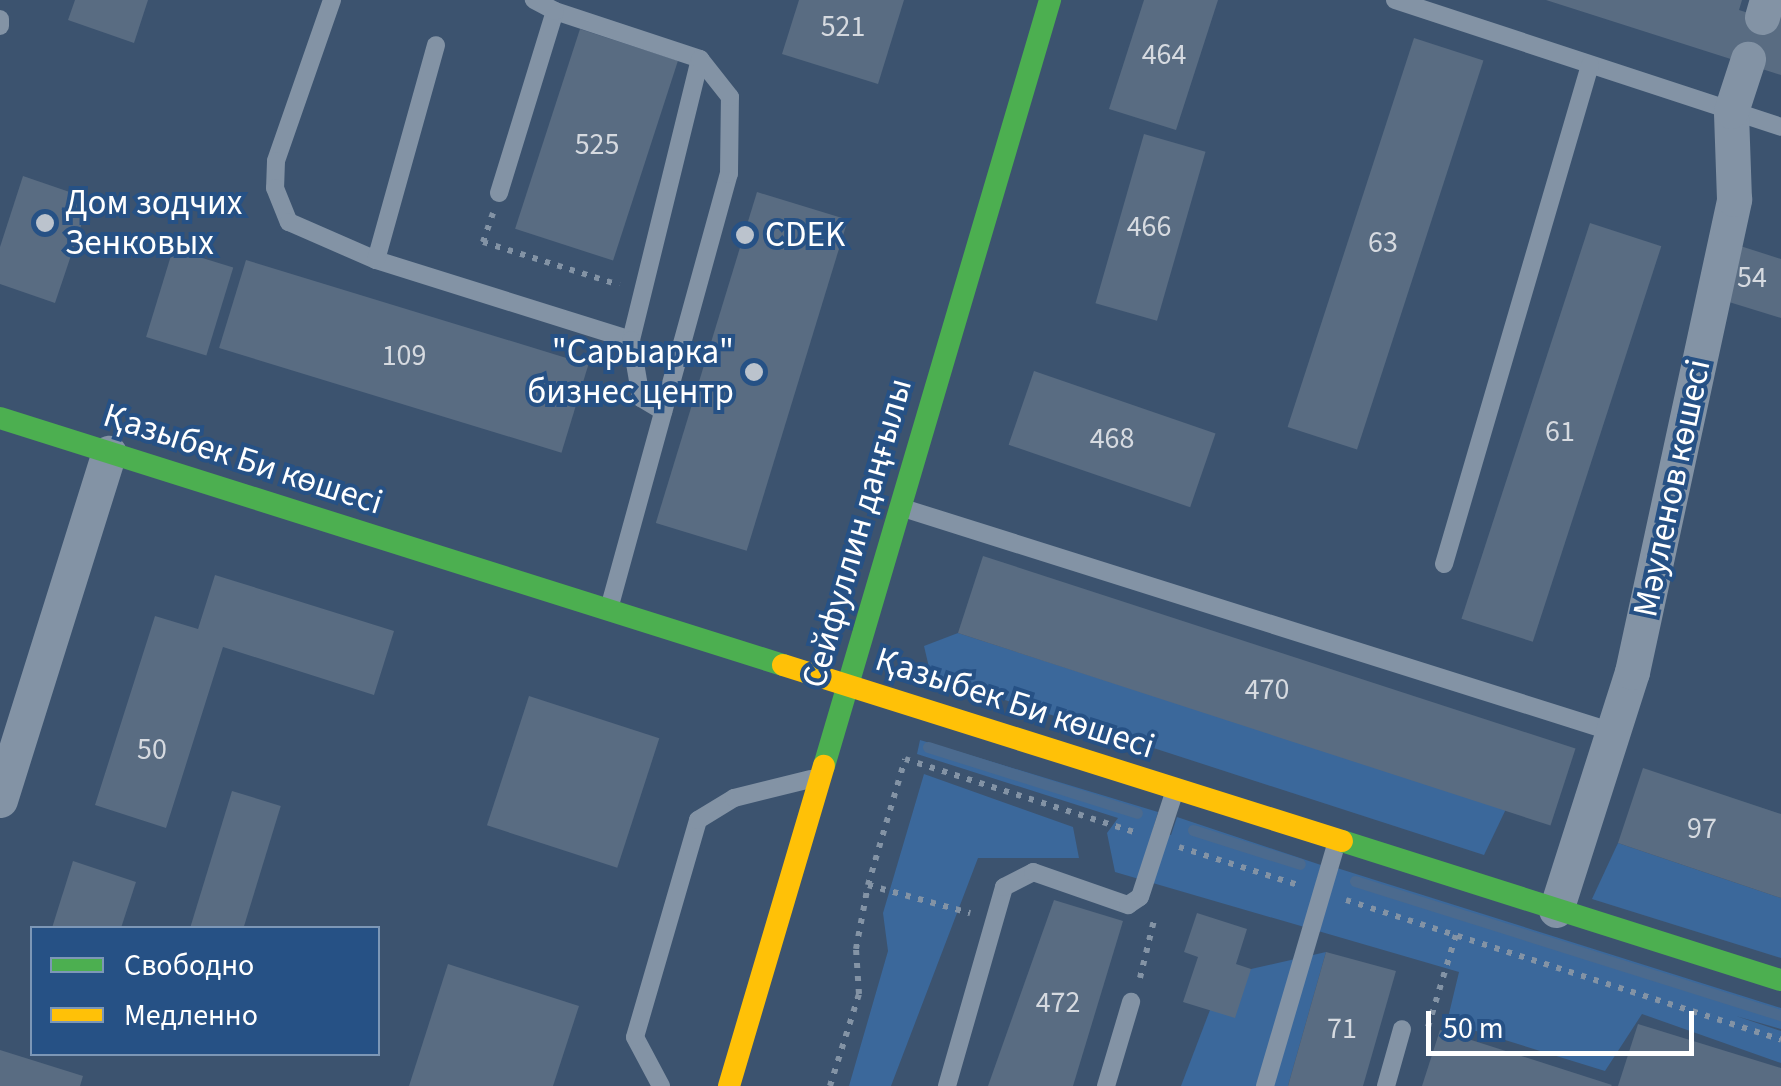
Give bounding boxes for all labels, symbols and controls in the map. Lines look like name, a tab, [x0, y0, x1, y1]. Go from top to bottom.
house number: 521	[821, 9, 865, 45]
house number: 464	[1142, 37, 1186, 73]
house number: 525	[575, 127, 619, 163]
place label: Дом зодчих Зенковых	[65, 182, 242, 264]
house number: 466	[1127, 209, 1171, 245]
marker: Дом зодчих Зенковых	[34, 212, 56, 234]
place label: CDEK	[765, 214, 845, 256]
marker: CDEK	[734, 224, 756, 246]
house number: 63	[1368, 225, 1398, 261]
house number: 54	[1737, 260, 1767, 296]
place label: "Сарыарка" бизнес центр	[527, 331, 734, 413]
house number: 109	[382, 338, 426, 374]
street label: Мәуленов көшесі	[1624, 356, 1720, 620]
marker: "Сарыарка" бизнес центр	[743, 361, 765, 383]
street label: Сейфуллин даңғылы	[793, 374, 921, 692]
street label: Қазыбек Би көшесі	[98, 394, 388, 524]
house number: 61	[1545, 414, 1575, 450]
house number: 468	[1090, 421, 1134, 457]
street label: Қазыбек Би көшесі	[870, 638, 1160, 768]
house number: 470	[1245, 672, 1289, 708]
house number: 50	[137, 732, 167, 768]
house number: 97	[1687, 811, 1717, 847]
legend	[30, 926, 380, 1056]
text: Свободно	[124, 944, 254, 987]
house number: 472	[1036, 985, 1080, 1021]
scale bar	[1431, 991, 1698, 1053]
text: Медленно	[124, 994, 258, 1037]
text: 50 m	[1443, 1007, 1504, 1050]
house number: 71	[1327, 1011, 1357, 1047]

